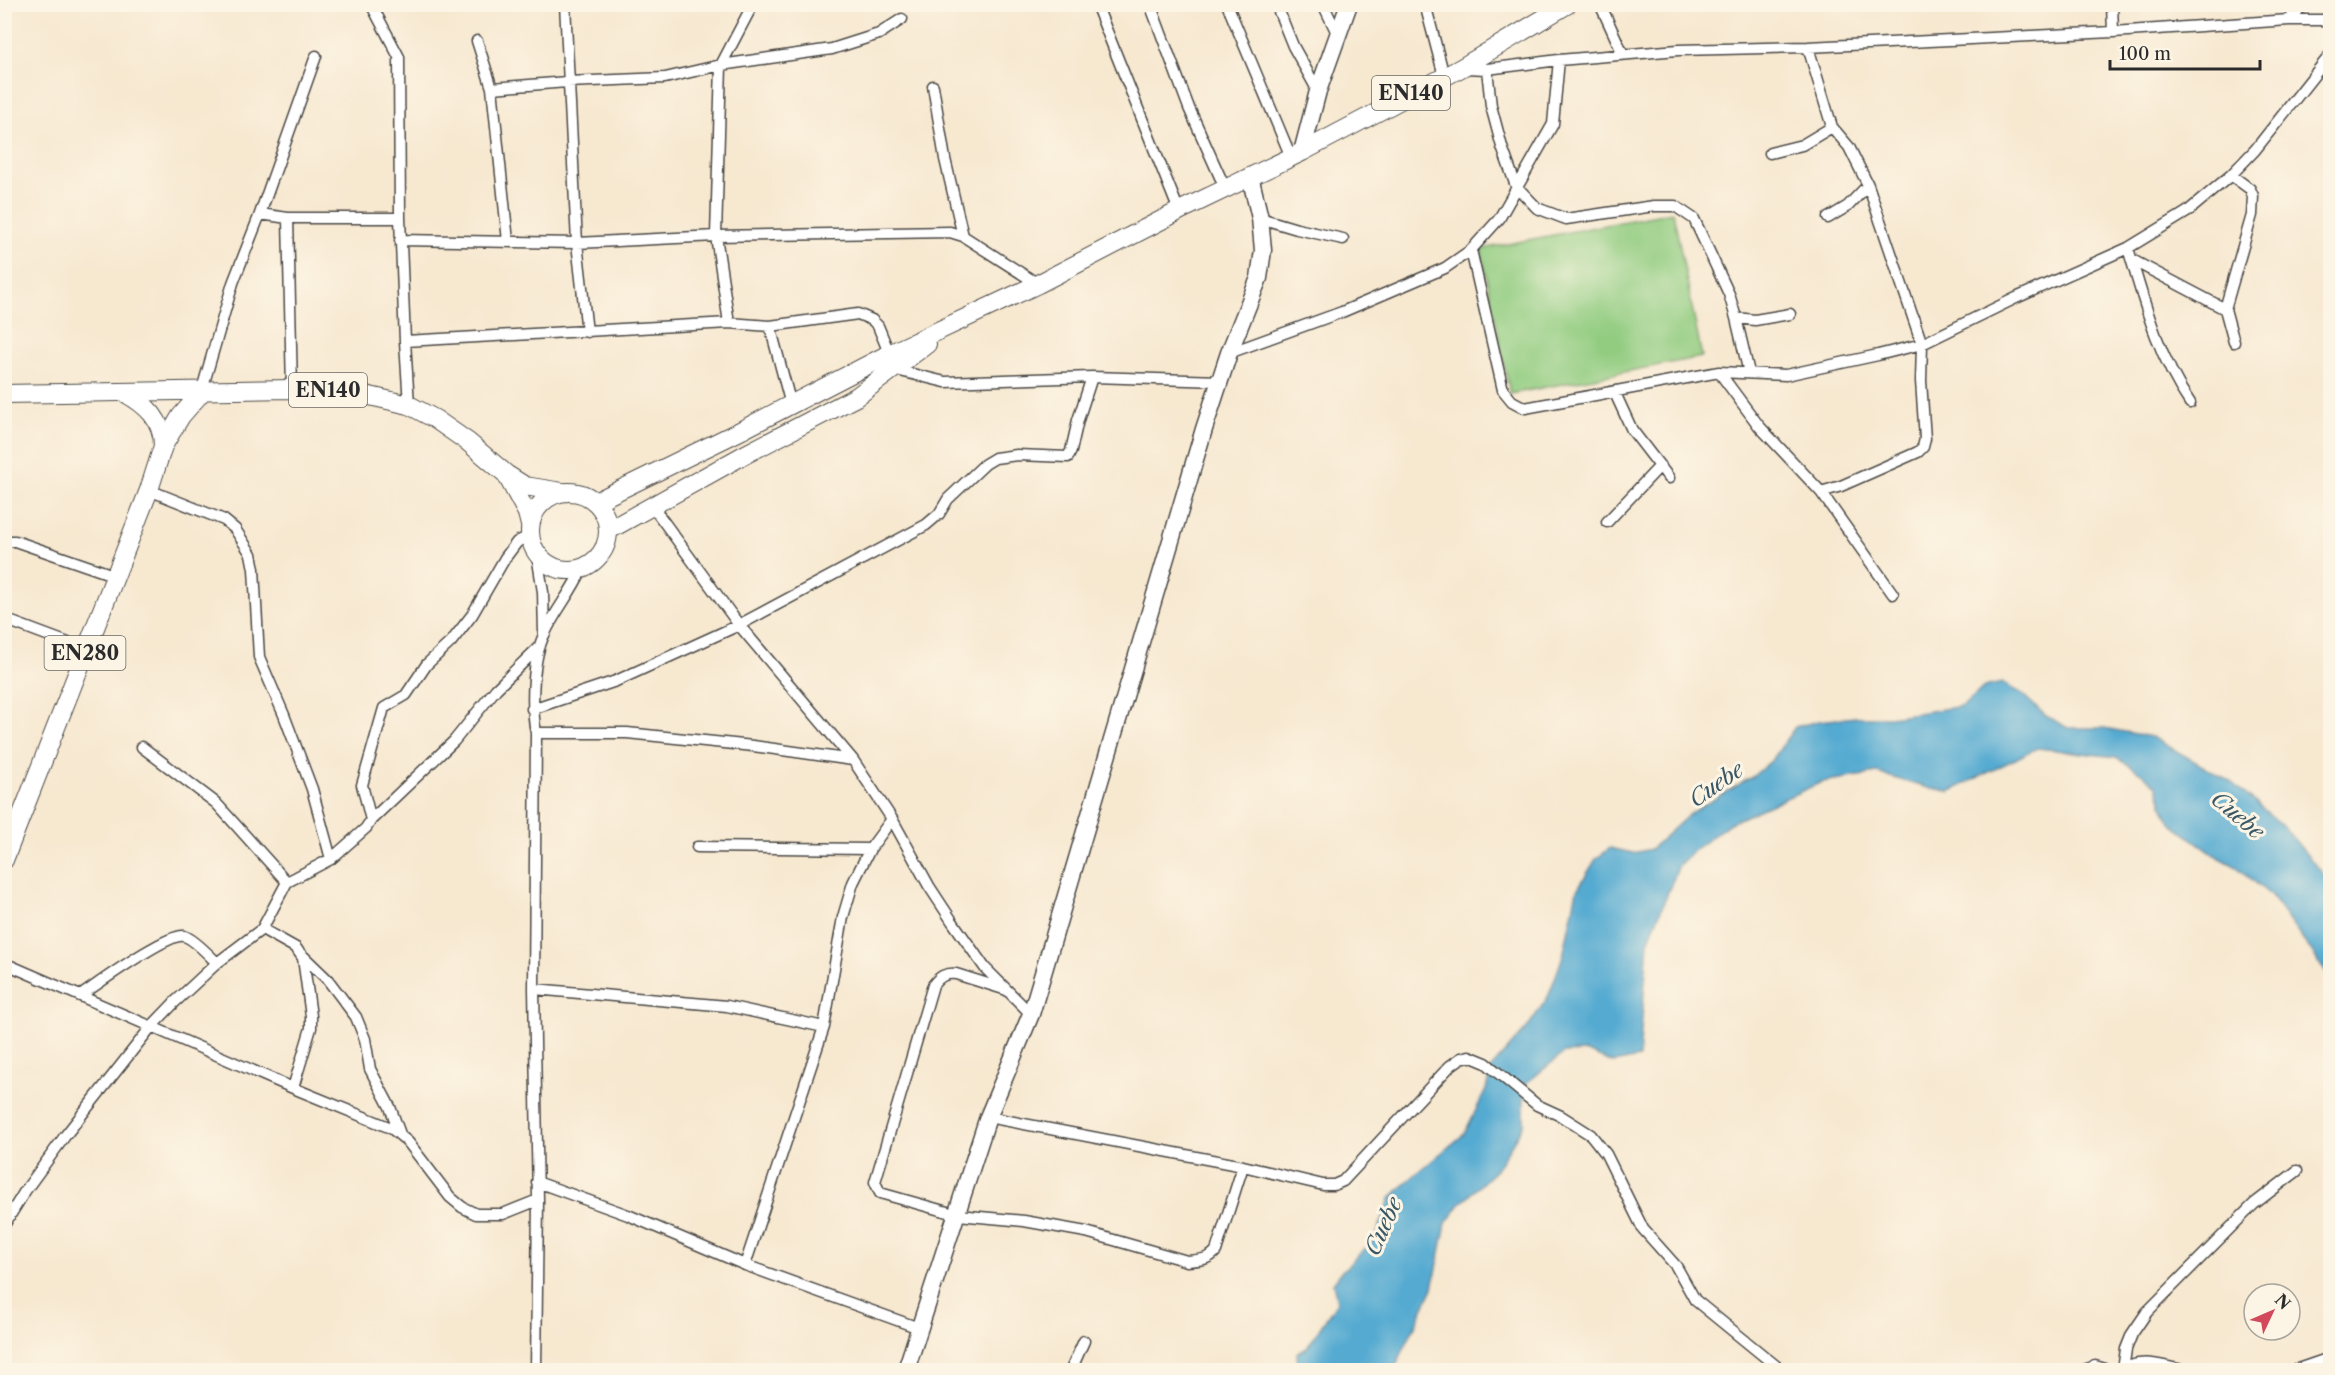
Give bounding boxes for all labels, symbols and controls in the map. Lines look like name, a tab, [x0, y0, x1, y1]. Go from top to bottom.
scale bar	[2110, 33, 2260, 71]
text: 100 m	[2119, 43, 2171, 65]
road number: EN140	[1372, 76, 1450, 110]
road number: EN140	[289, 373, 367, 407]
road number: EN280	[44, 636, 125, 670]
water label: Cuebe	[1684, 755, 1750, 813]
water label: Cuebe	[2206, 786, 2271, 846]
water label: Cuebe	[1359, 1192, 1409, 1259]
north arrow	[2242, 1282, 2302, 1342]
text: N	[2271, 1290, 2295, 1314]

